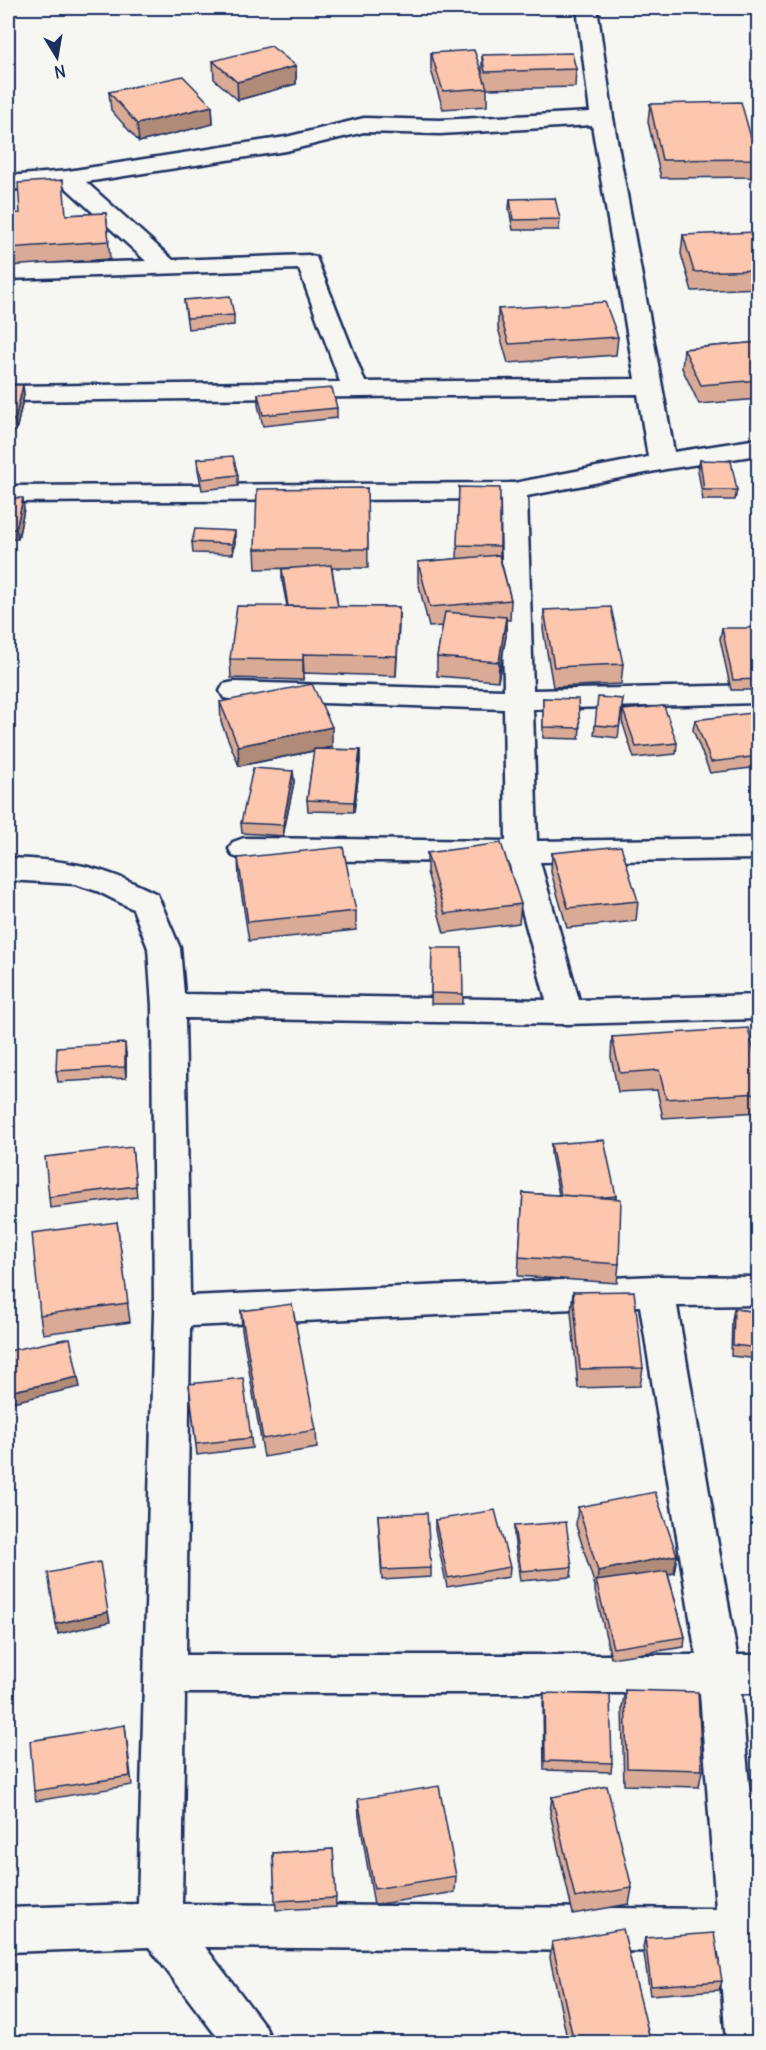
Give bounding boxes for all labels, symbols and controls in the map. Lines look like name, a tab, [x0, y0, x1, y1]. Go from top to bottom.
north arrow	[27, 27, 87, 87]
text: N	[53, 61, 67, 83]

